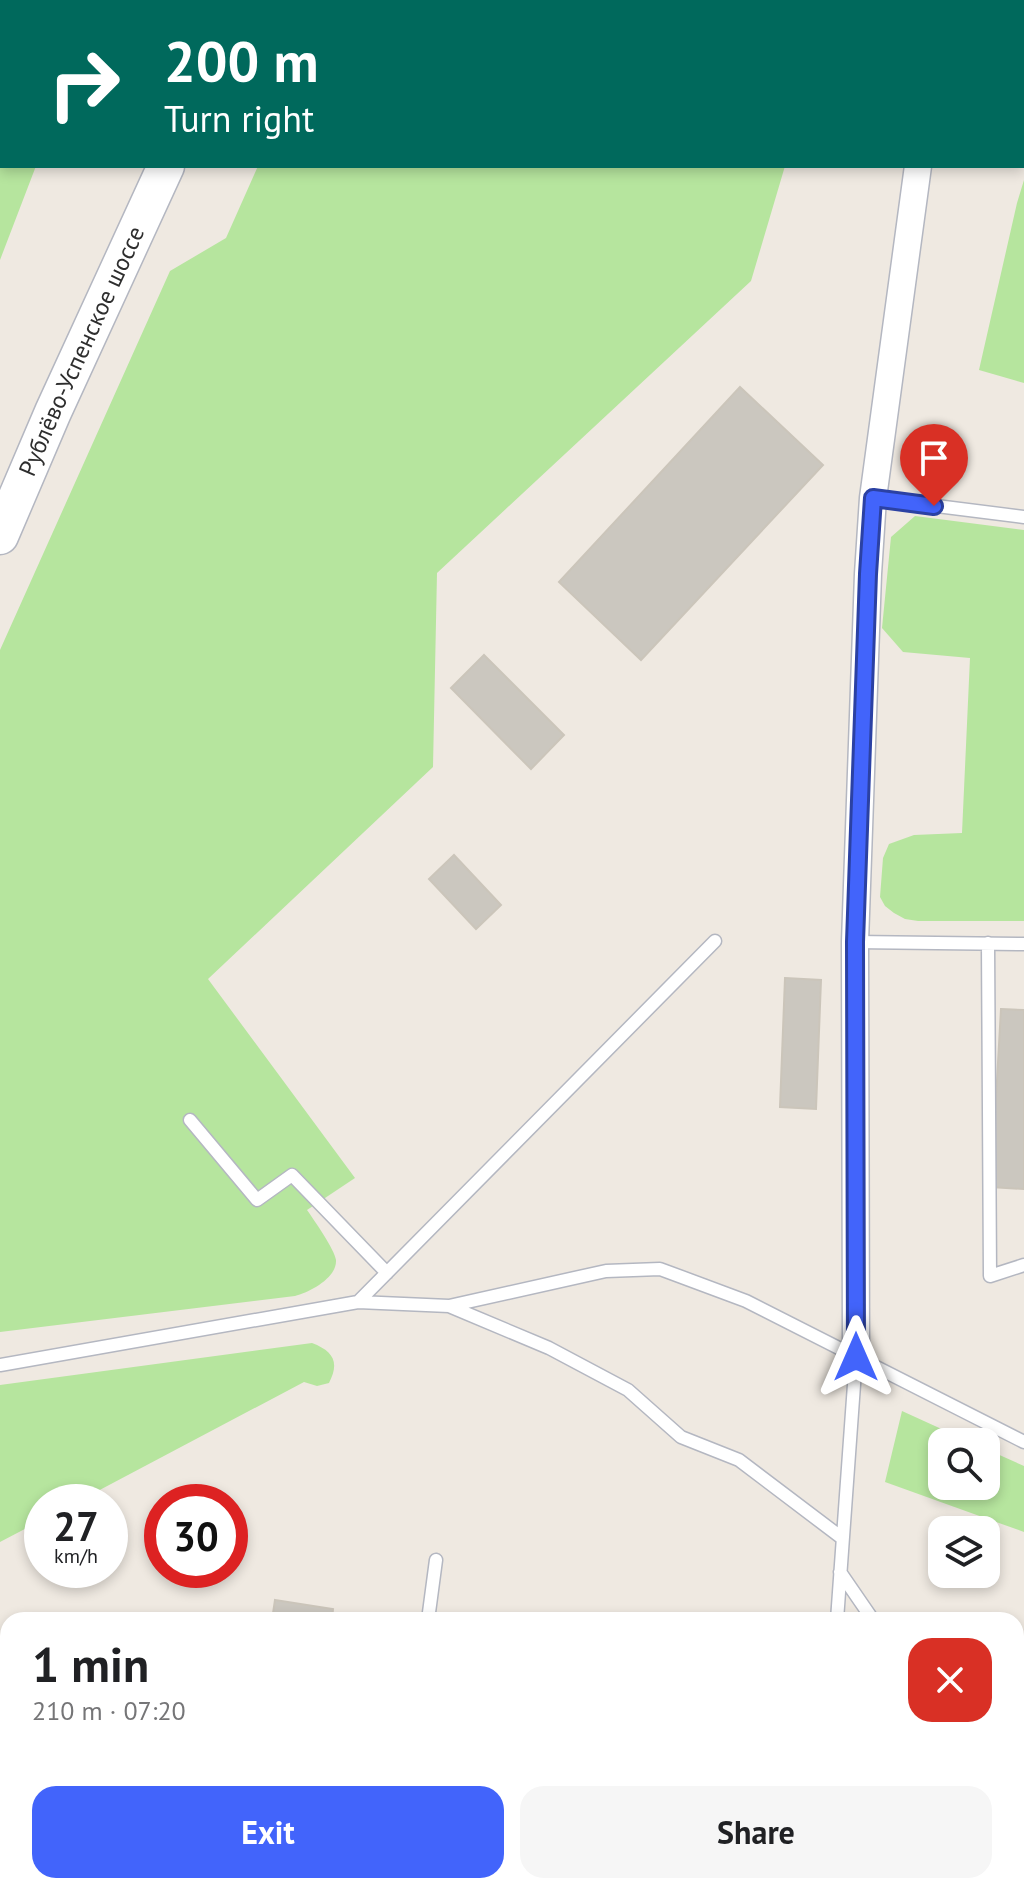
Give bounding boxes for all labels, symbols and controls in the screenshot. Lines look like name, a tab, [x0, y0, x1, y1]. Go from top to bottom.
text: 200 m	[164, 25, 319, 97]
icon: right	[32, 32, 136, 136]
text: Turn right	[164, 95, 314, 142]
street label: Рублёво-Успенское шоссе	[11, 221, 151, 481]
pin	[900, 424, 968, 506]
icon: arrive	[912, 436, 956, 480]
position arrow	[814, 1315, 898, 1399]
map controls	[928, 1428, 1000, 1588]
button: search	[928, 1428, 1000, 1500]
speed limit sign: 30	[144, 1484, 248, 1588]
text: 27	[53, 1500, 99, 1552]
button: layers	[928, 1516, 1000, 1588]
text: km/h	[54, 1543, 98, 1569]
text: 1 min	[32, 1633, 149, 1695]
button: close	[908, 1638, 992, 1722]
text: 210 m · 07:20	[32, 1694, 186, 1727]
button: Exit	[32, 1786, 504, 1878]
button: Share	[520, 1786, 992, 1878]

